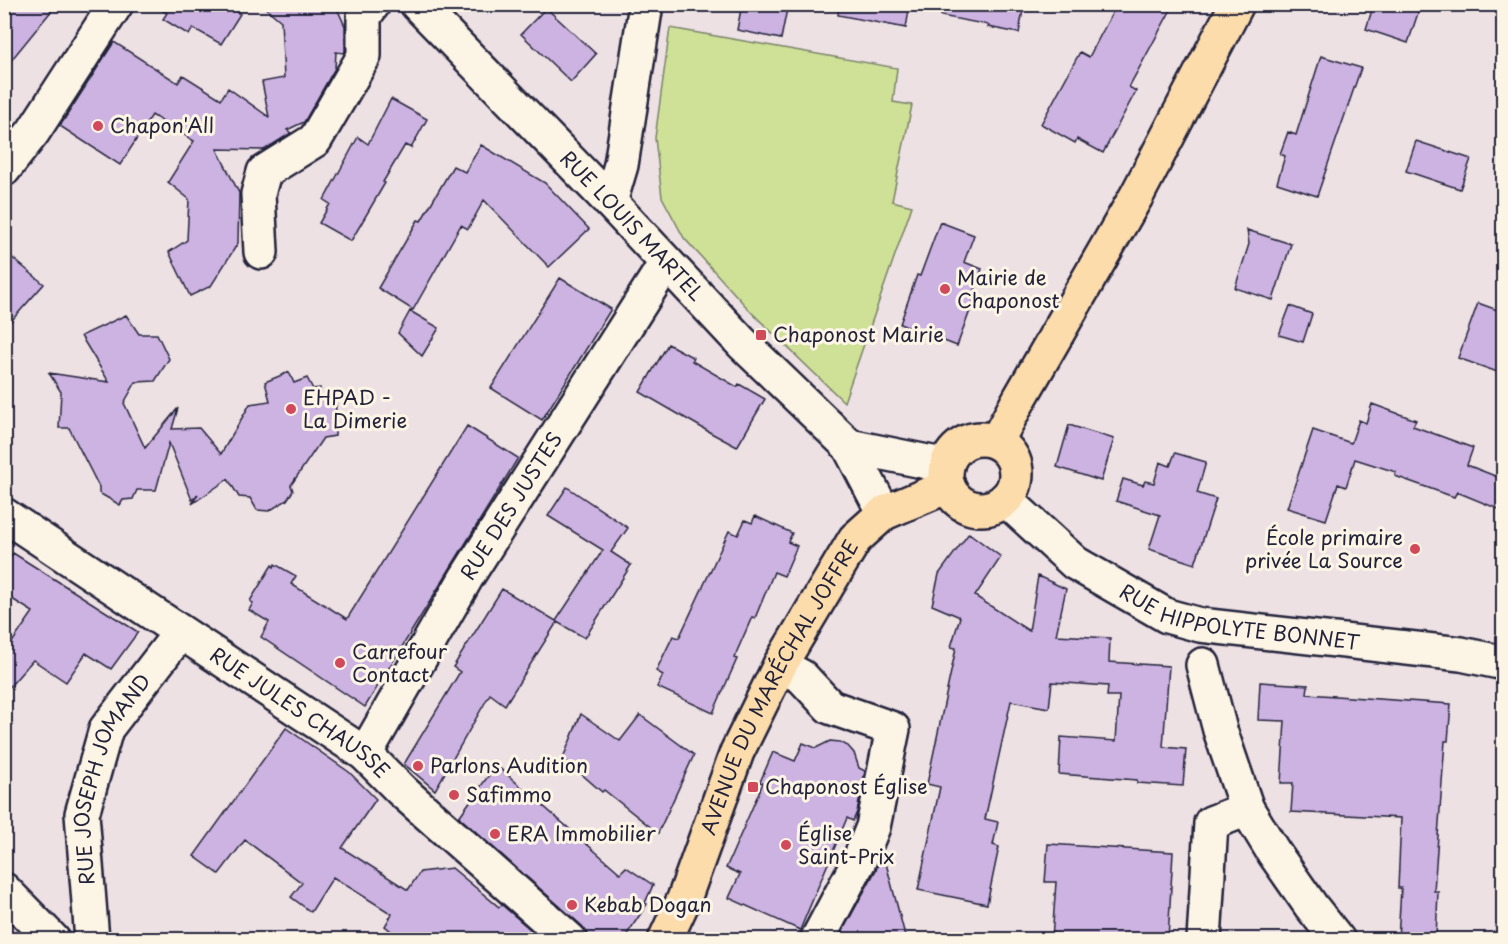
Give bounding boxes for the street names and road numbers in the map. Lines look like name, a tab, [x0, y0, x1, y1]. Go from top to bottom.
street label: RUE LOUIS MARTEL	[554, 143, 711, 307]
street label: RUE DES JUSTES	[452, 426, 569, 586]
street label: AVENUE DU MARÉCHAL JOFFRE	[692, 534, 865, 839]
street label: RUE HIPPOLYTE BONNET	[1114, 576, 1362, 657]
street label: RUE JULES CHAUSSE	[204, 639, 397, 785]
street label: RUE JOSEPH JOMAND	[66, 667, 157, 886]

